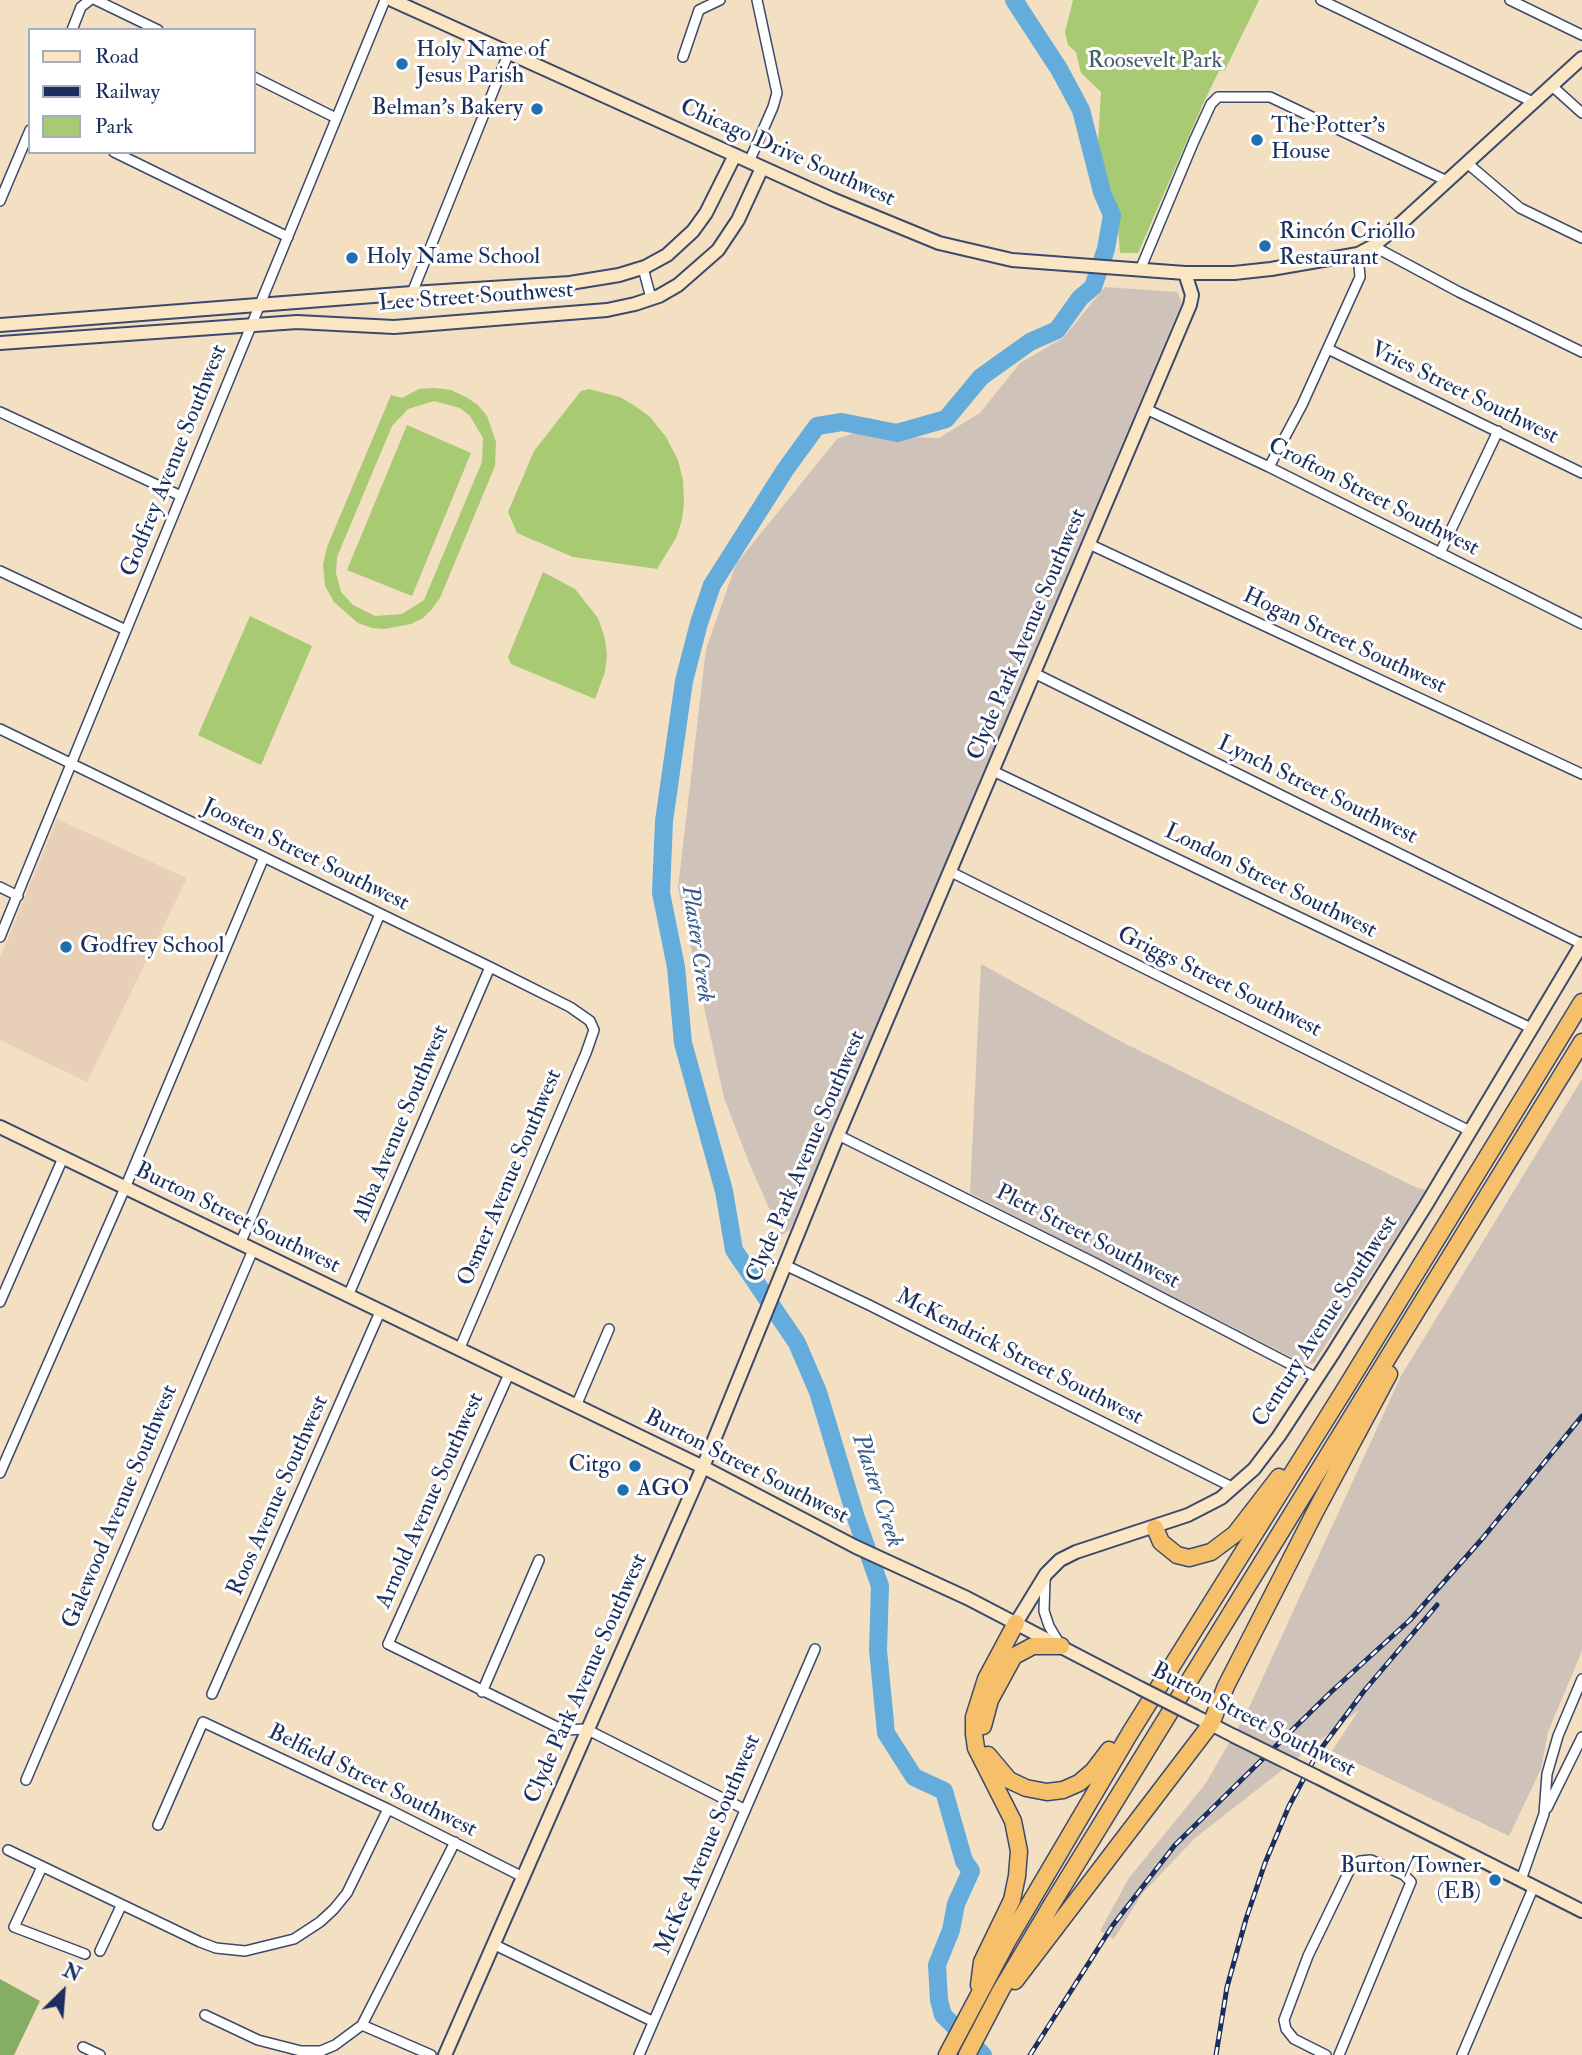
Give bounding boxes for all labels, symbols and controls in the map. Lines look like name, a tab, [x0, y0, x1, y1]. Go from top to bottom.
legend	[28, 28, 256, 154]
place label: Holy Name of Jesus Parish	[416, 37, 547, 91]
text: Road	[95, 43, 139, 70]
park label: Roosevelt Park	[1087, 48, 1223, 76]
marker: Holy Name of Jesus Parish	[394, 56, 410, 72]
text: Railway	[95, 78, 160, 105]
street label: Chicago Drive Southwest	[675, 94, 899, 214]
place label: Belman's Bakery	[372, 95, 523, 123]
marker: Belman's Bakery	[529, 101, 545, 117]
text: Park	[95, 113, 133, 140]
place label: The Potter's House	[1271, 113, 1385, 167]
marker: The Potter's House	[1249, 132, 1265, 148]
place label: Rincón Criollo Restaurant	[1279, 219, 1415, 273]
marker: Rincón Criollo Restaurant	[1257, 238, 1273, 254]
place label: Holy Name School	[366, 244, 540, 272]
marker: Holy Name School	[344, 250, 360, 266]
street label: Lee Street Southwest	[378, 277, 574, 319]
street label: Vries Street Southwest	[1366, 337, 1562, 451]
street label: Godfrey Avenue Southwest	[116, 341, 234, 581]
street label: Crofton Street Southwest	[1263, 433, 1483, 563]
street label: Clyde Park Avenue Southwest	[962, 505, 1094, 765]
street label: Hogan Street Southwest	[1238, 583, 1450, 701]
street label: Lynch Street Southwest	[1213, 731, 1421, 851]
street label: Joosten Street Southwest	[197, 794, 413, 918]
street label: London Street Southwest	[1159, 819, 1381, 945]
water label: Plaster Creek	[674, 883, 718, 1005]
street label: Griggs Street Southwest	[1112, 922, 1326, 1044]
place label: Godfrey School	[80, 933, 224, 961]
marker: Godfrey School	[58, 939, 74, 955]
street label: Alba Avenue Southwest	[348, 1021, 456, 1227]
street label: Clyde Park Avenue Southwest	[741, 1027, 873, 1287]
street label: Osmer Avenue Southwest	[453, 1065, 569, 1291]
street label: Burton Street Southwest	[130, 1157, 344, 1281]
street label: Plett Street Southwest	[990, 1180, 1184, 1296]
street label: Century Avenue Southwest	[1247, 1211, 1405, 1433]
street label: McKendrick Street Southwest	[891, 1284, 1147, 1432]
street label: Galewood Avenue Southwest	[57, 1381, 185, 1633]
street label: Arnold Avenue Southwest	[371, 1389, 491, 1613]
street label: Roos Avenue Southwest	[222, 1392, 336, 1600]
street label: Burton Street Southwest	[640, 1405, 852, 1531]
water label: Plaster Creek	[844, 1430, 908, 1552]
place label: Citgo	[569, 1452, 621, 1480]
marker: Citgo	[627, 1458, 643, 1474]
place label: AGO	[637, 1476, 689, 1504]
marker: AGO	[615, 1482, 631, 1498]
street label: Clyde Park Avenue Southwest	[519, 1550, 655, 1808]
street label: Burton Street Southwest	[1147, 1658, 1359, 1784]
street label: Belfield Street Southwest	[263, 1719, 481, 1845]
street label: McKee Avenue Southwest	[650, 1731, 768, 1959]
place label: Burton/Towner (EB)	[1340, 1853, 1481, 1907]
marker: Burton/Towner (EB)	[1487, 1872, 1503, 1888]
north arrow	[28, 1957, 98, 2027]
text: N	[59, 1958, 85, 1987]

